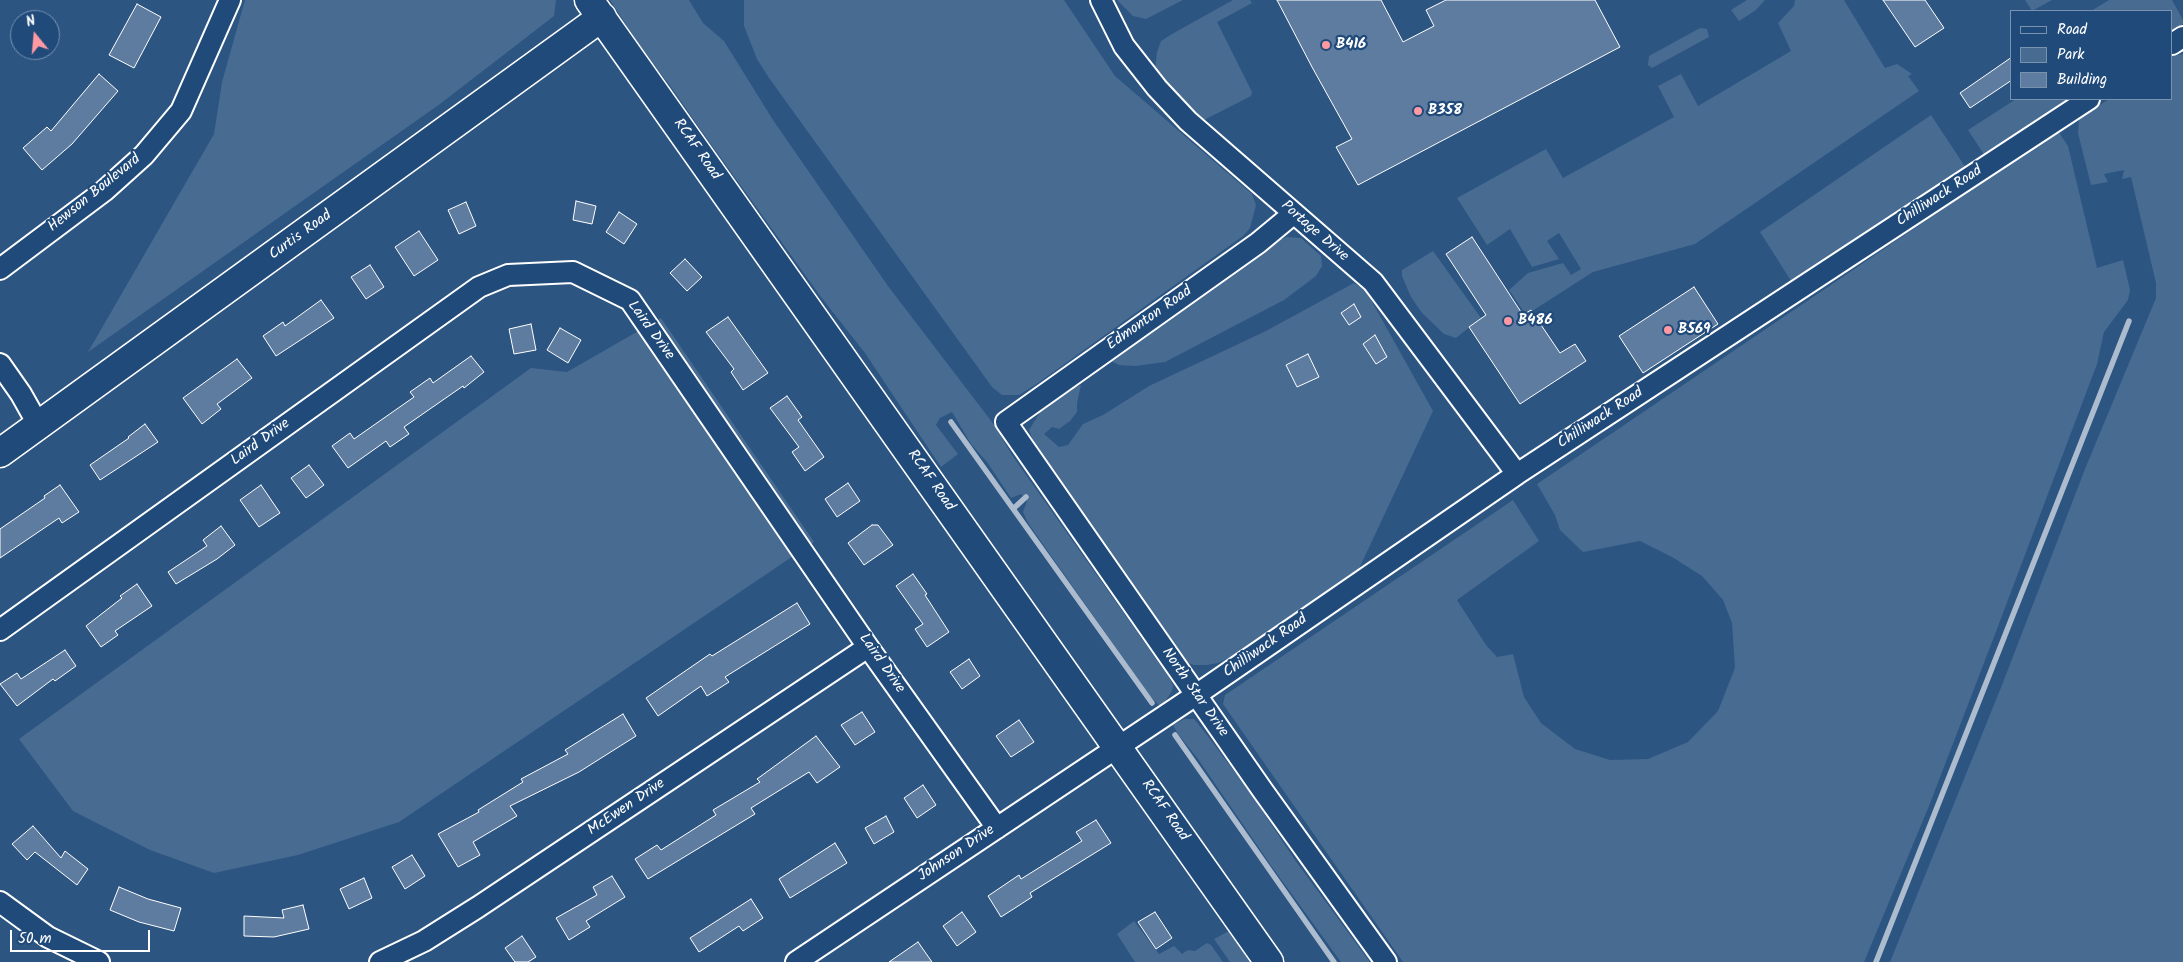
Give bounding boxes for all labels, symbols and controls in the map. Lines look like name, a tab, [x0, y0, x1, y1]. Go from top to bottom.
north arrow	[10, 10, 60, 60]
text: N	[23, 10, 38, 33]
legend	[2010, 10, 2173, 100]
text: Road	[2057, 18, 2087, 42]
place label: B416	[1336, 36, 1366, 54]
marker: B416	[1320, 39, 1332, 51]
text: Park	[2057, 43, 2084, 67]
text: Building	[2057, 68, 2107, 92]
place label: B358	[1428, 102, 1462, 120]
marker: B358	[1412, 105, 1424, 117]
street label: RCAF Road	[668, 116, 724, 184]
street label: Hewson Boulevard	[45, 151, 145, 237]
street label: Chilliwack Road	[1894, 163, 1986, 231]
street label: Portage Drive	[1276, 198, 1352, 266]
street label: Curtis Road	[266, 207, 336, 265]
street label: Edmonton Road	[1104, 283, 1196, 355]
street label: Laird Drive	[623, 298, 677, 364]
place label: B486	[1518, 312, 1553, 330]
marker: B486	[1502, 315, 1514, 327]
place label: B569	[1678, 321, 1711, 339]
marker: B569	[1662, 324, 1674, 336]
street label: Chilliwack Road	[1555, 385, 1647, 453]
street label: Laird Drive	[228, 416, 294, 470]
street label: RCAF Road	[902, 447, 958, 515]
street label: Chilliwack Road	[1221, 611, 1311, 683]
street label: Laird Drive	[854, 631, 908, 697]
street label: North Star Drive	[1157, 645, 1231, 741]
street label: McEwen Drive	[585, 776, 669, 840]
street label: RCAF Road	[1136, 777, 1192, 845]
street label: Johnson Drive	[915, 822, 999, 886]
scale bar	[12, 920, 152, 952]
text: 50 m	[18, 927, 52, 951]

